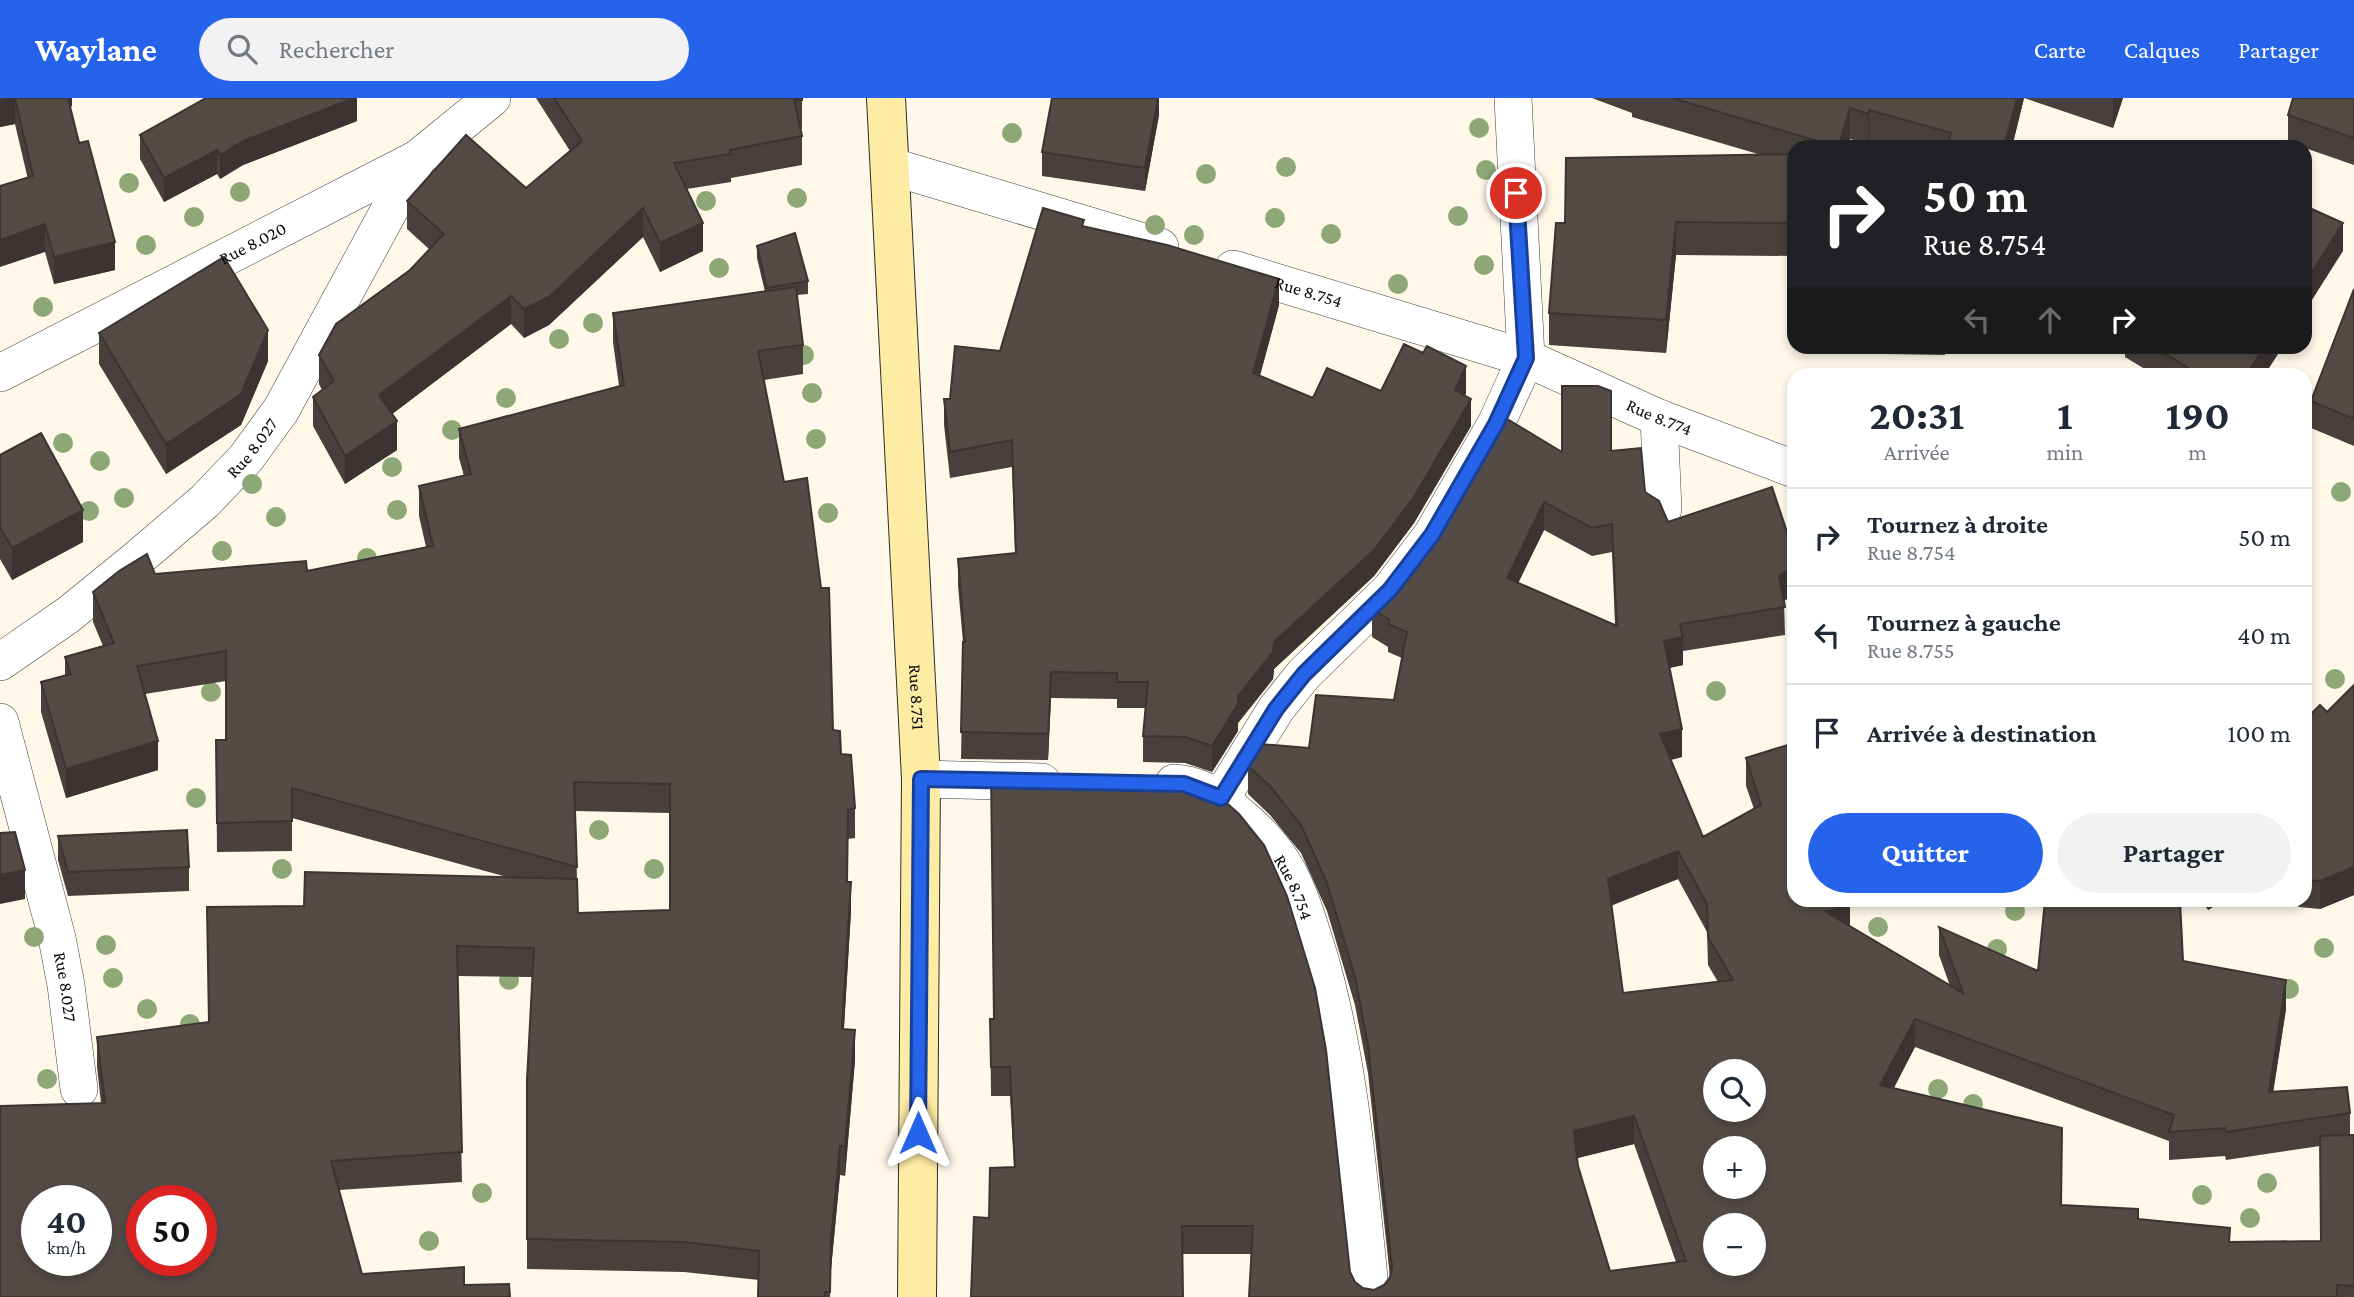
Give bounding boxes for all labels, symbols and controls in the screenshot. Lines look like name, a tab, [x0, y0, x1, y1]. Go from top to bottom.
search box	[199, 18, 689, 81]
icon: search	[223, 30, 261, 68]
text: Waylane	[35, 31, 157, 68]
text: Rechercher	[279, 35, 394, 64]
text: Carte	[2034, 36, 2086, 63]
text: Calques	[2124, 36, 2200, 63]
text: Partager	[2238, 36, 2319, 63]
pin	[1486, 163, 1546, 223]
icon: right	[1808, 168, 1899, 259]
text: 50 m	[1923, 168, 2028, 223]
icon: arrive	[1497, 174, 1535, 212]
street label: Rue 8.020	[216, 218, 290, 269]
text: Rue 8.754	[1923, 226, 2047, 262]
street label: Rue 8.754	[1272, 272, 1345, 312]
icon: left	[1958, 301, 1996, 339]
icon: ahead	[2031, 301, 2069, 339]
icon: right	[2104, 301, 2142, 339]
text: 20:31	[1869, 391, 1964, 438]
text: 1	[2057, 391, 2073, 438]
text: 190	[2166, 391, 2230, 438]
street label: Rue 8.774	[1623, 395, 1695, 439]
street label: Rue 8.027	[223, 414, 282, 482]
text: Arrivée	[1884, 439, 1950, 465]
text: min	[2046, 439, 2083, 465]
text: m	[2188, 439, 2207, 465]
text: Tournez à droite	[1867, 510, 2048, 539]
icon: right	[1808, 518, 1846, 556]
text: 50 m	[2238, 523, 2291, 552]
text: Rue 8.754	[1867, 539, 1956, 565]
text: Tournez à gauche	[1867, 608, 2061, 637]
icon: left	[1808, 616, 1846, 654]
text: 40 m	[2237, 621, 2291, 650]
text: Rue 8.755	[1867, 637, 1955, 663]
street label: Rue 8.751	[905, 664, 928, 731]
icon: arrive	[1808, 714, 1846, 752]
text: Arrivée à destination	[1867, 719, 2097, 748]
text: 100 m	[2227, 719, 2291, 748]
button: Quitter	[1808, 813, 2043, 893]
button: Partager	[2057, 813, 2291, 893]
street label: Rue 8.754	[1270, 851, 1317, 922]
street label: Rue 8.027	[50, 950, 81, 1023]
map controls	[1703, 1059, 1766, 1276]
button: search	[1703, 1059, 1766, 1122]
position arrow	[881, 1096, 955, 1170]
button: +	[1703, 1136, 1766, 1199]
speed limit sign: 50	[126, 1185, 217, 1276]
text: 40	[46, 1202, 87, 1241]
button: −	[1703, 1213, 1766, 1276]
text: km/h	[47, 1238, 86, 1258]

